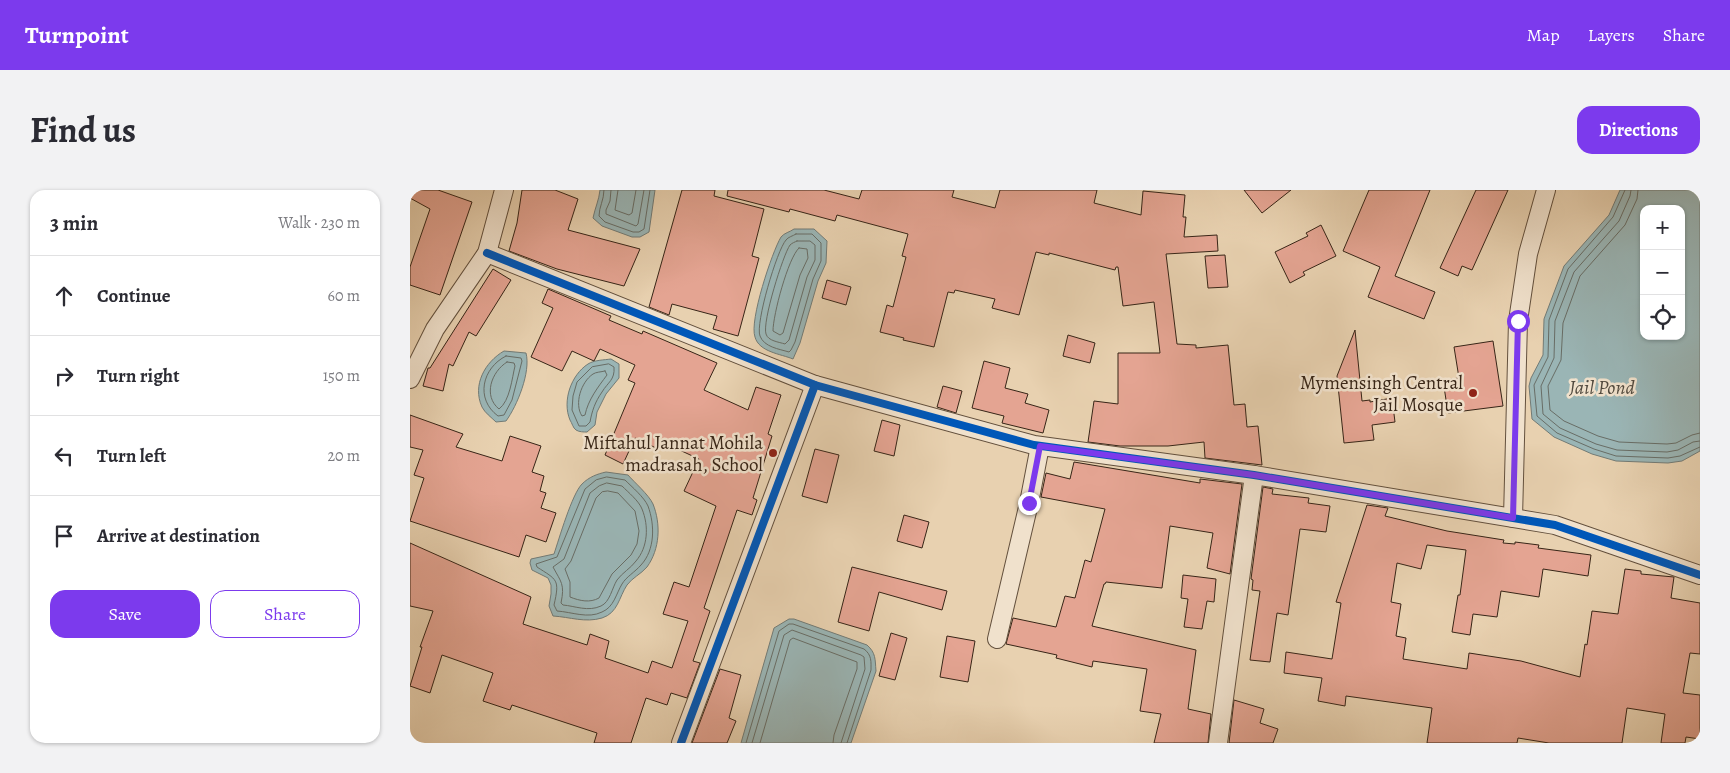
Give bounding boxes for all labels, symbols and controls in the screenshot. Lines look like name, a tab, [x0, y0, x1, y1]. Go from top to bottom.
text: Turnpoint	[25, 19, 129, 51]
text: Map	[1527, 23, 1560, 47]
text: Layers	[1588, 23, 1635, 47]
text: Share	[1663, 23, 1705, 47]
text: Find us	[30, 106, 136, 154]
button: Directions	[1577, 106, 1700, 154]
map controls	[1640, 205, 1685, 340]
button: +	[1640, 205, 1685, 250]
text: 3 min	[50, 209, 98, 237]
text: Walk · 230 m	[278, 212, 360, 234]
button: −	[1640, 250, 1685, 295]
icon: ahead	[50, 282, 78, 310]
text: Continue	[97, 283, 171, 309]
text: 60 m	[328, 285, 360, 307]
button: locate	[1640, 295, 1685, 340]
route start	[1507, 310, 1530, 333]
icon: right	[50, 362, 78, 390]
text: Turn right	[97, 363, 179, 389]
text: 150 m	[323, 365, 360, 387]
place label: Mymensingh Central Jail Mosque	[1300, 370, 1463, 418]
water label: Jail Pond	[1568, 374, 1635, 401]
marker: Mymensingh Central Jail Mosque	[1467, 387, 1479, 399]
place label: Miftahul Jannat Mohila madrasah, School	[583, 430, 763, 478]
icon: left	[50, 442, 78, 470]
text: Turn left	[97, 443, 166, 469]
text: 20 m	[327, 445, 360, 467]
marker: Miftahul Jannat Mohila madrasah, School	[767, 447, 779, 459]
route end	[1018, 492, 1041, 515]
icon: arrive	[50, 522, 78, 550]
text: Arrive at destination	[97, 523, 260, 549]
button: Save	[50, 590, 200, 638]
button: Share	[210, 590, 360, 638]

